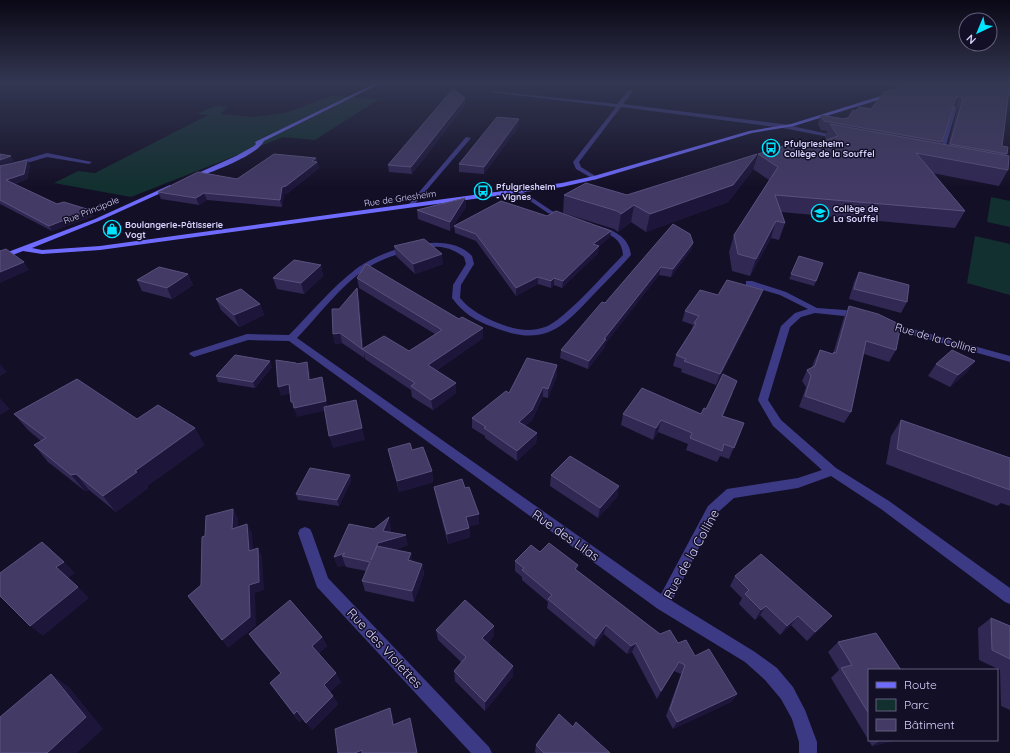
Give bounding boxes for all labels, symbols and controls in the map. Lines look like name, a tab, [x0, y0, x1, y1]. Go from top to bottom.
north arrow	[958, 12, 998, 52]
text: N	[963, 31, 979, 47]
bus stop icon: Pfulgriesheim - Collège de la Souffel	[761, 138, 781, 158]
place label: Pfulgriesheim - Collège de la Souffel	[784, 138, 875, 159]
bus stop icon: Pfulgriesheim - Vignes	[473, 181, 493, 201]
place label: Pfulgriesheim - Vignes	[496, 181, 555, 202]
street label: Rue de Griesheim	[363, 187, 437, 209]
street label: Rue Principale	[62, 194, 120, 226]
school or university icon: Collège de La Souffel	[810, 203, 830, 223]
place label: Collège de La Souffel	[833, 203, 879, 224]
shop icon: Boulangerie-Pâtisserie Vogt	[102, 219, 122, 239]
place label: Boulangerie-Pâtisserie Vogt	[125, 219, 223, 240]
street label: Rue de la Colline	[893, 320, 979, 356]
street label: Rue des Lilas	[529, 506, 603, 564]
street label: Rue de la Colline	[660, 506, 722, 602]
street label: Rue des Violettes	[344, 605, 426, 691]
legend	[868, 669, 998, 741]
text: Route	[904, 677, 937, 692]
text: Parc	[904, 697, 929, 712]
text: Bâtiment	[904, 717, 954, 732]

